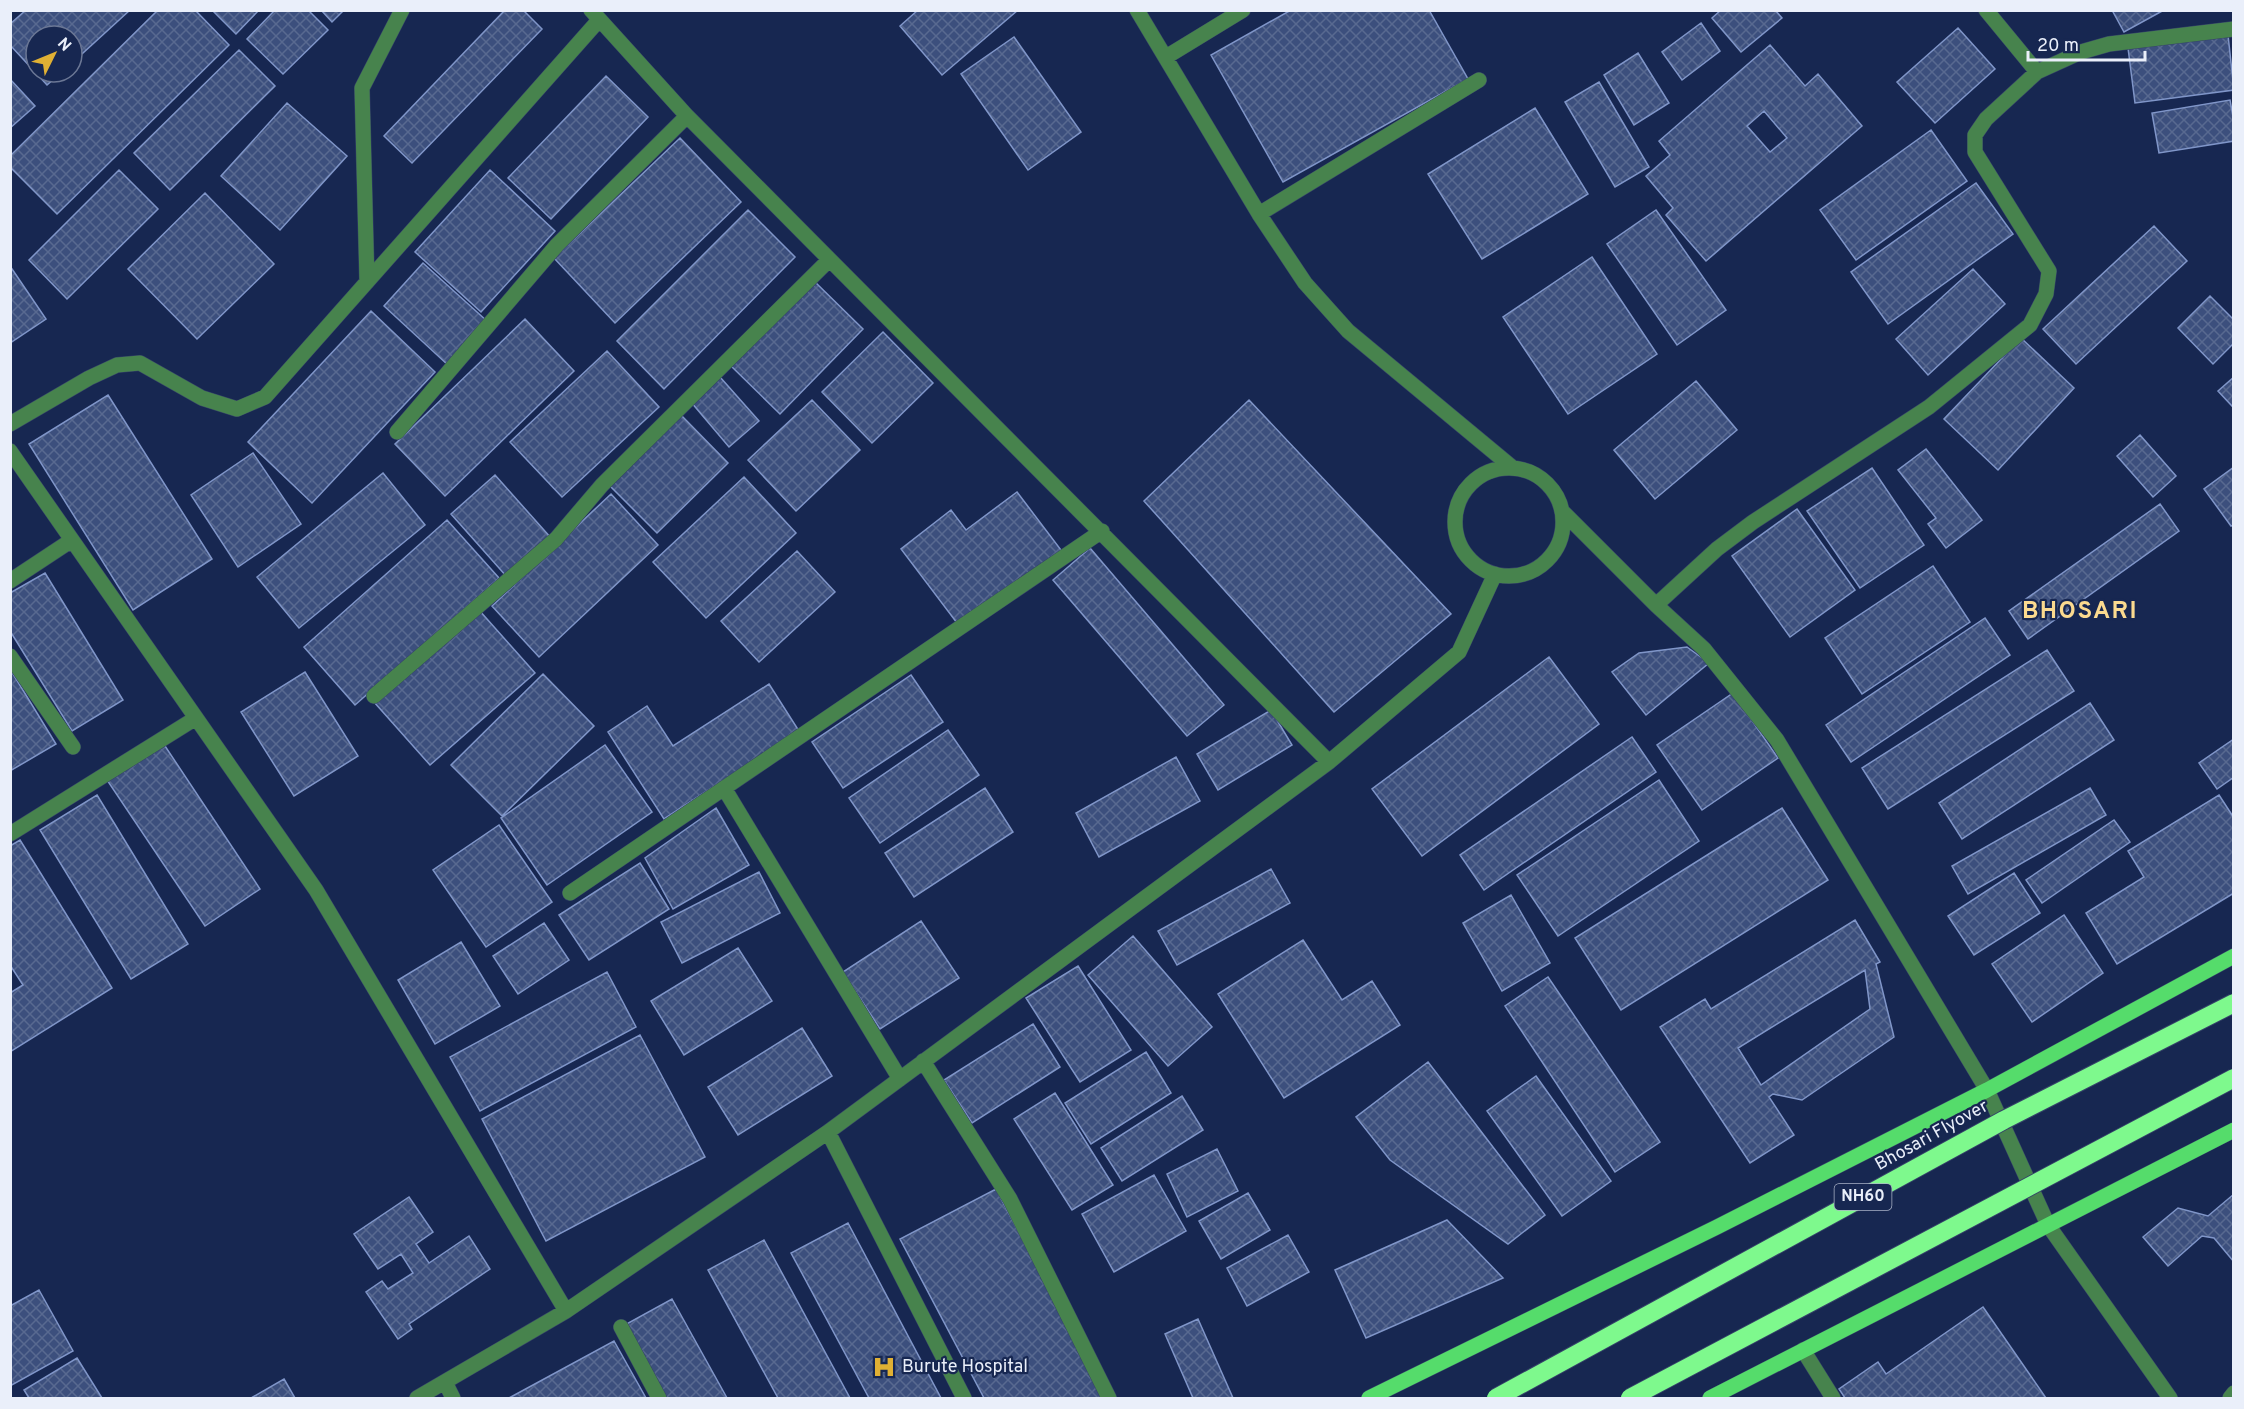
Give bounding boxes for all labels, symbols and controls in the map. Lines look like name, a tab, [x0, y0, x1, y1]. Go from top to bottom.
north arrow	[24, 24, 84, 84]
scale bar	[2028, 24, 2145, 62]
text: N	[52, 34, 75, 56]
text: 20 m	[2037, 35, 2079, 58]
district label: BHOSARI	[2022, 597, 2138, 627]
street label: Bhosari Flyover	[1871, 1095, 1993, 1177]
road number: NH60	[1834, 1184, 1892, 1210]
hospital icon: Burute Hospital	[871, 1354, 897, 1380]
place label: Burute Hospital	[902, 1356, 1028, 1379]

